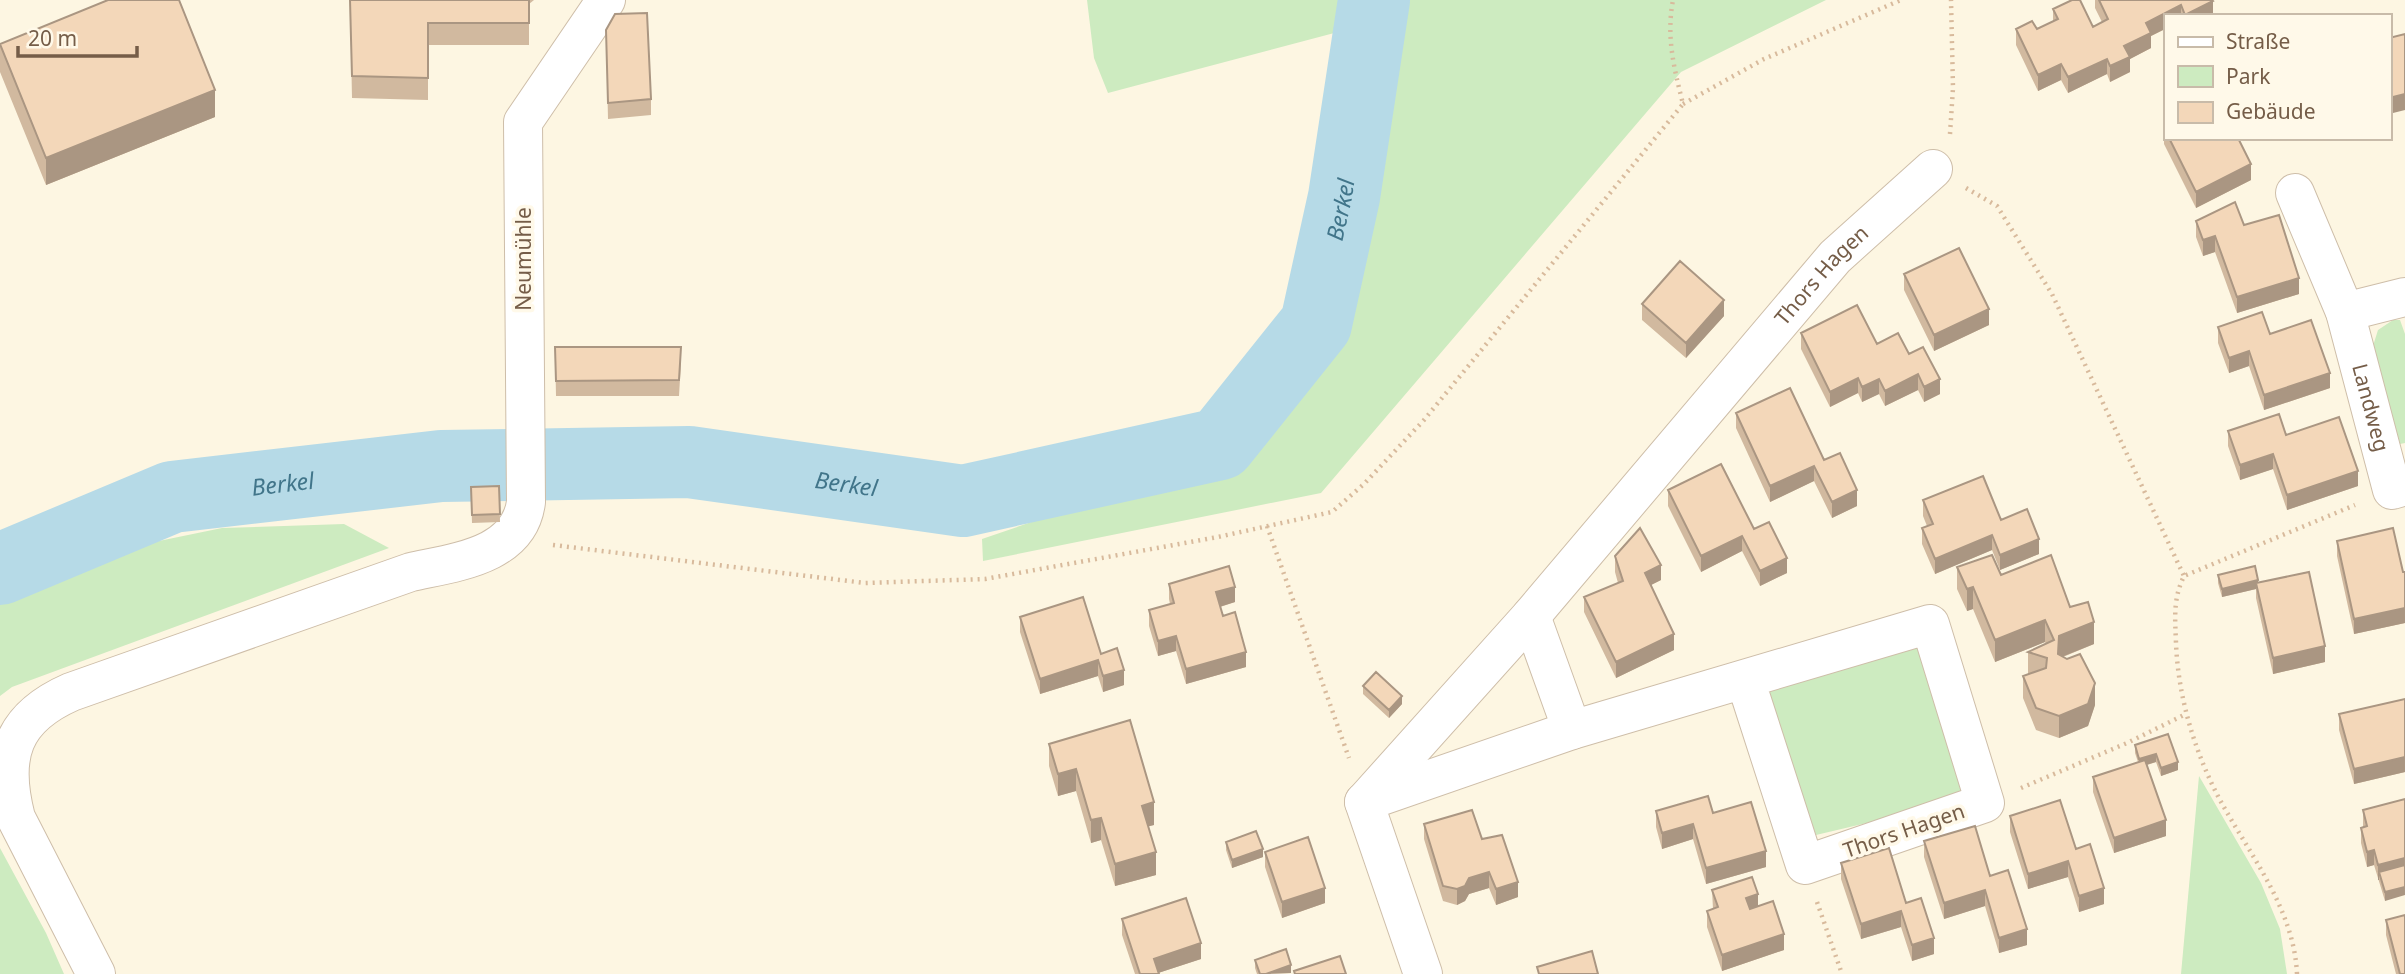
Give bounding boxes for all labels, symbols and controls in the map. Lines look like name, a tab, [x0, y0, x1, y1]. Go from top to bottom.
scale bar	[18, 14, 136, 58]
legend	[2164, 14, 2391, 140]
text: 20 m	[28, 24, 77, 52]
text: Straße	[2226, 27, 2290, 55]
text: Park	[2226, 62, 2271, 90]
text: Gebäude	[2226, 97, 2316, 125]
water label: Berkel	[1318, 175, 1362, 244]
street label: Neumühle	[509, 207, 537, 311]
street label: Thors Hagen	[1768, 219, 1874, 331]
street label: Landweg	[2346, 360, 2396, 454]
water label: Berkel	[813, 463, 881, 504]
water label: Berkel	[250, 464, 317, 503]
street label: Thors Hagen	[1839, 796, 1968, 864]

